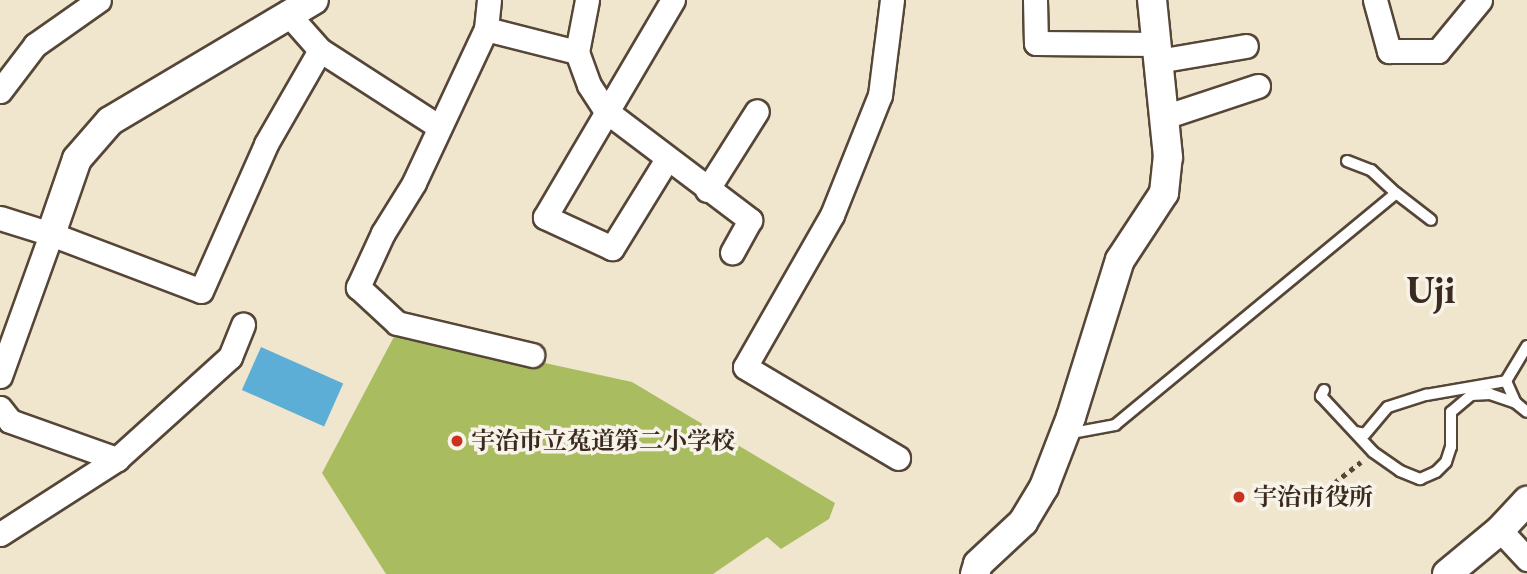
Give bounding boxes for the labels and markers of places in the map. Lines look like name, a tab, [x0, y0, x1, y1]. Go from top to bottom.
place label: 宇治市立菟道第二小学校	[471, 427, 735, 455]
marker: 宇治市立菟道第二小学校	[449, 433, 465, 449]
place label: 宇治市役所	[1253, 483, 1373, 511]
marker: 宇治市役所	[1231, 489, 1247, 505]

